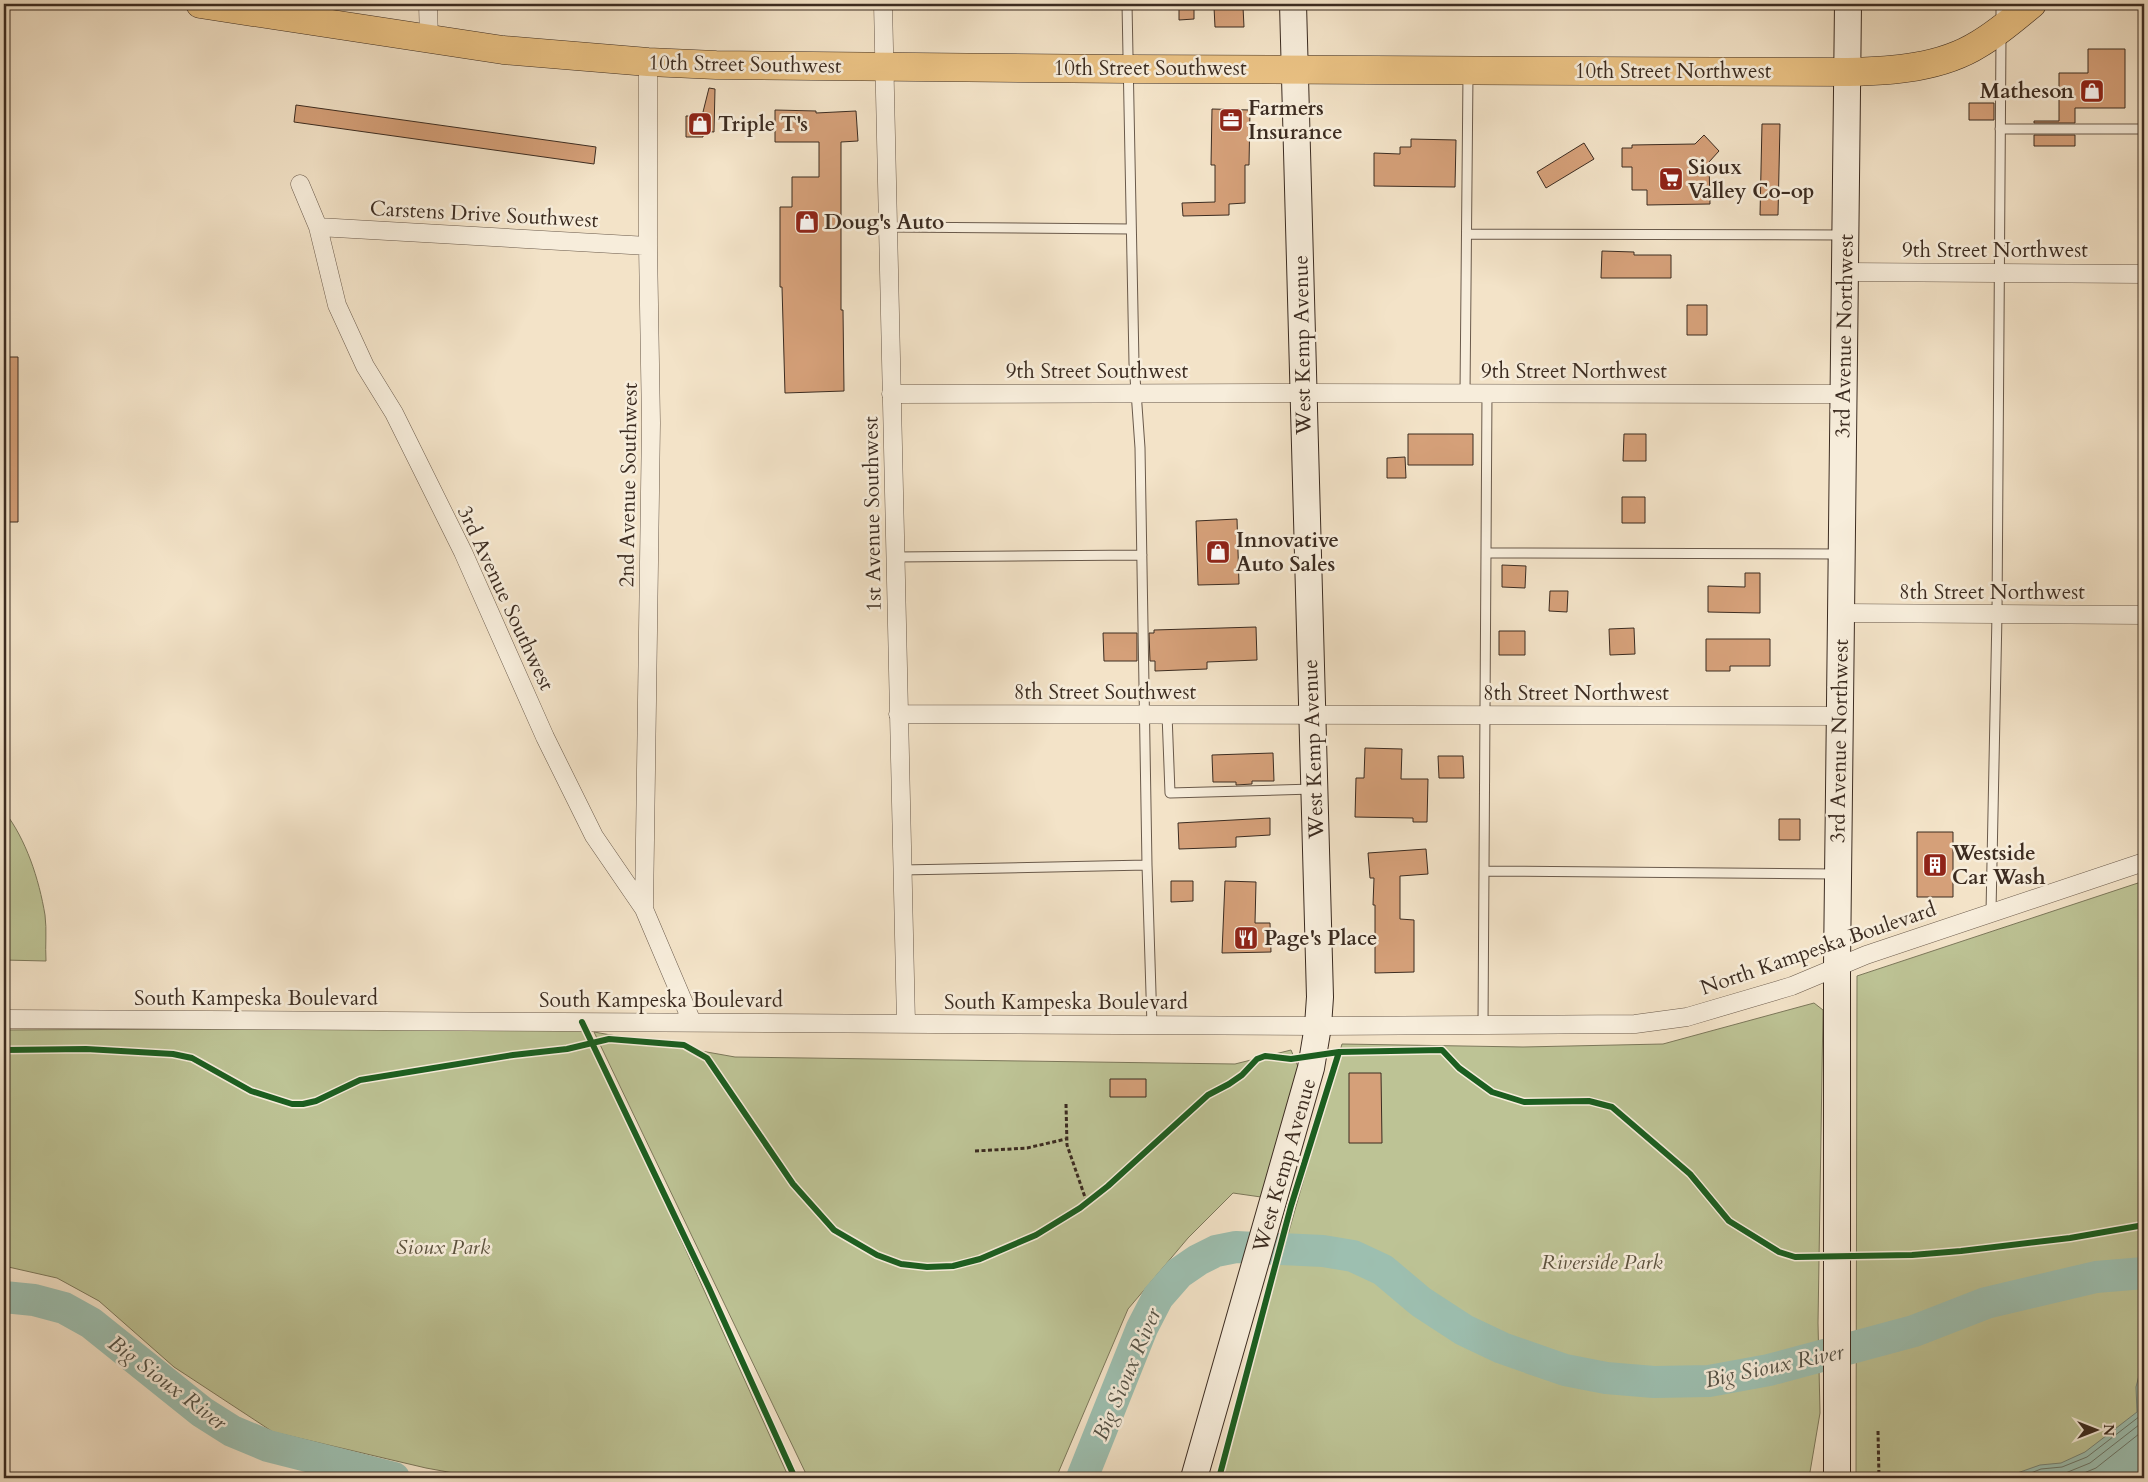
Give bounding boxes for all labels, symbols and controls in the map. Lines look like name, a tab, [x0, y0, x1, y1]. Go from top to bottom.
street label: 10th Street Southwest	[648, 48, 842, 81]
street label: 10th Street Southwest	[1053, 54, 1247, 83]
street label: 10th Street Northwest	[1575, 57, 1772, 86]
place label: Matheson	[1980, 77, 2075, 106]
shop icon: Matheson	[2079, 78, 2105, 104]
place label: Farmers Insurance	[1248, 94, 1343, 147]
office icon: Farmers Insurance	[1218, 107, 1244, 133]
place label: Triple T's	[718, 110, 808, 139]
shop icon: Triple T's	[687, 111, 713, 137]
place label: Sioux Valley Co-op	[1688, 153, 1814, 206]
supermarket icon: Sioux Valley Co-op	[1658, 166, 1684, 192]
street label: Carstens Drive Southwest	[369, 194, 599, 235]
place label: Doug's Auto	[824, 208, 944, 237]
shop icon: Doug's Auto	[794, 209, 820, 235]
street label: 3rd Avenue Northwest	[1828, 233, 1861, 438]
street label: 9th Street Northwest	[1902, 236, 2088, 265]
street label: West Kemp Avenue	[1286, 255, 1319, 436]
street label: 9th Street Southwest	[1006, 357, 1189, 386]
street label: 9th Street Northwest	[1481, 357, 1667, 386]
street label: 2nd Avenue Southwest	[612, 382, 645, 588]
street label: 1st Avenue Southwest	[856, 416, 889, 612]
street label: 3rd Avenue Southwest	[450, 501, 561, 696]
place label: Innovative Auto Sales	[1236, 526, 1339, 579]
shop icon: Innovative Auto Sales	[1205, 539, 1231, 565]
street label: 8th Street Northwest	[1899, 578, 2085, 607]
street label: 3rd Avenue Northwest	[1823, 638, 1856, 843]
street label: West Kemp Avenue	[1296, 659, 1331, 840]
street label: 8th Street Southwest	[1014, 678, 1197, 707]
street label: 8th Street Northwest	[1483, 679, 1669, 708]
place label: Westside Car Wash	[1951, 839, 2046, 892]
building icon: Westside Car Wash	[1922, 852, 1948, 878]
street label: North Kampeska Boulevard	[1696, 894, 1940, 1002]
place label: Page's Place	[1264, 924, 1378, 953]
restaurant icon: Page's Place	[1233, 925, 1259, 951]
street label: South Kampeska Boulevard	[134, 984, 378, 1013]
street label: South Kampeska Boulevard	[539, 986, 783, 1015]
street label: South Kampeska Boulevard	[944, 988, 1188, 1017]
street label: West Kemp Avenue	[1245, 1075, 1323, 1257]
park label: Sioux Park	[396, 1233, 491, 1262]
park label: Riverside Park	[1541, 1248, 1663, 1277]
water label: Big Sioux River	[1086, 1303, 1169, 1445]
water label: Big Sioux River	[102, 1328, 233, 1438]
water label: Big Sioux River	[1702, 1336, 1847, 1395]
north arrow	[2070, 1404, 2120, 1454]
text: N	[2099, 1424, 2118, 1436]

